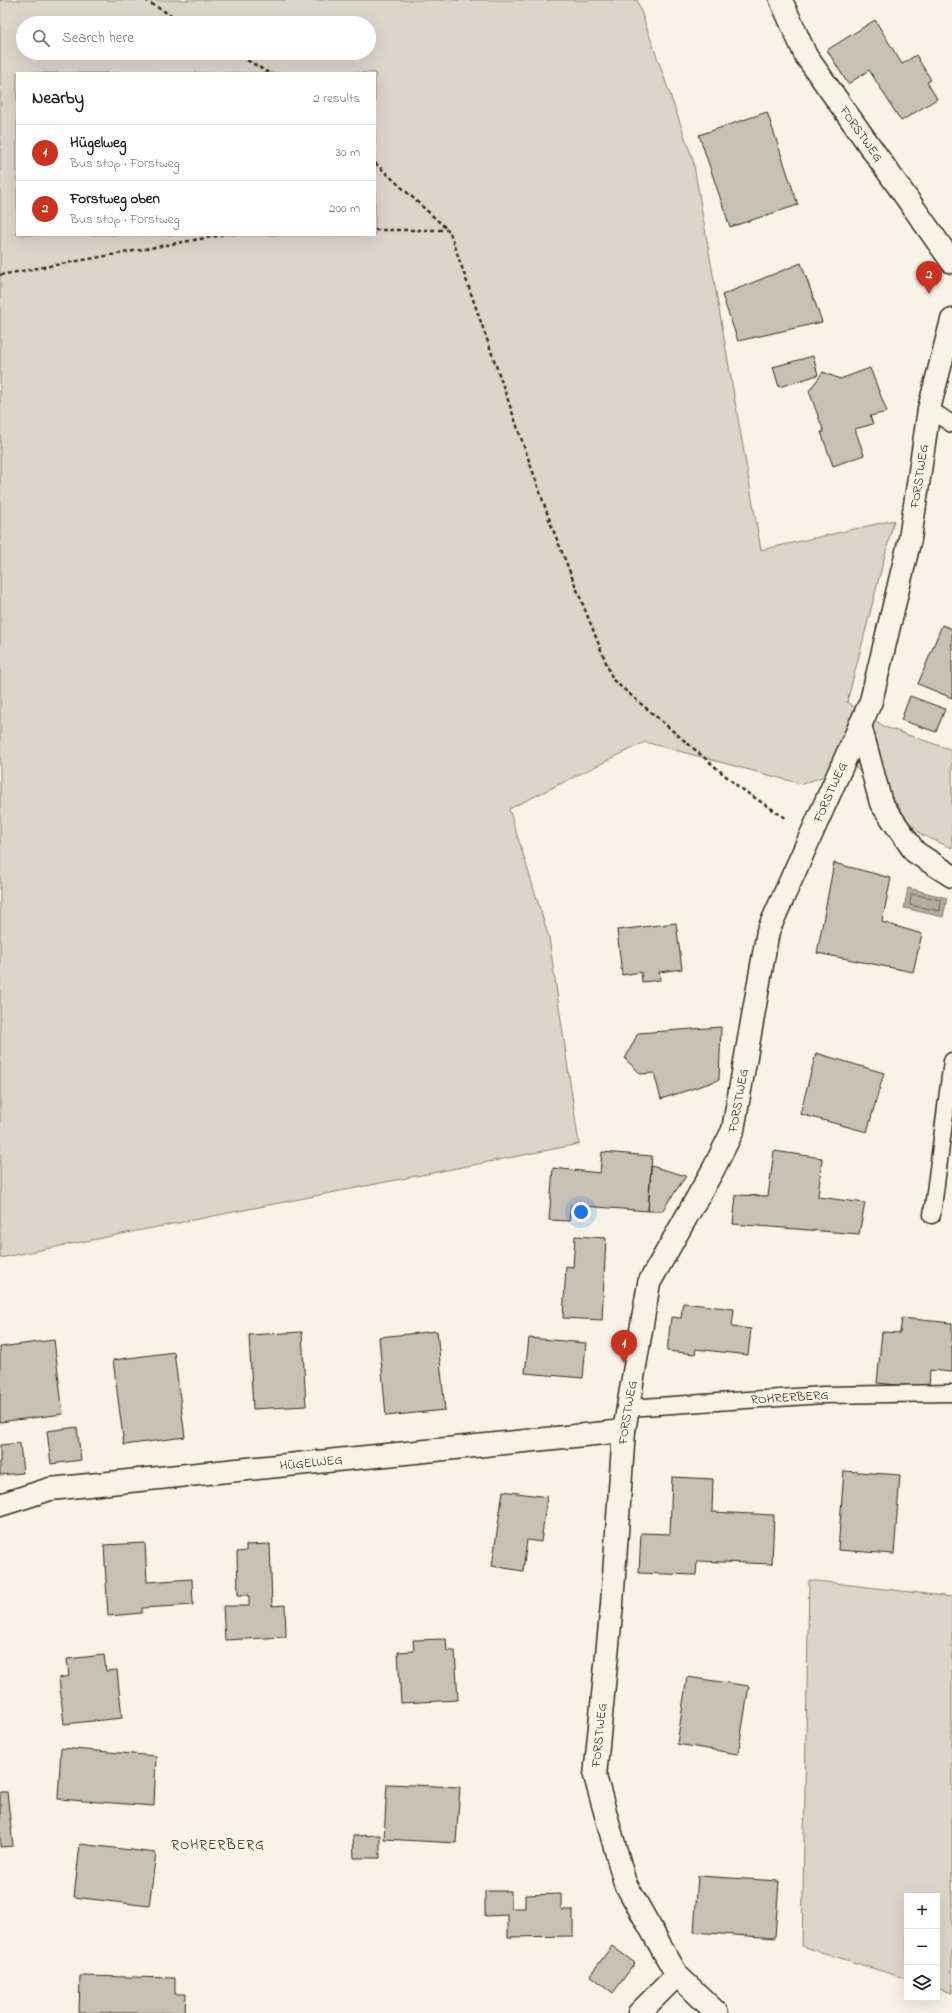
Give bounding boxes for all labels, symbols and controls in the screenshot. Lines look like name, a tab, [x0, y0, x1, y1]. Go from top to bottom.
search box	[16, 16, 376, 60]
icon: search	[30, 27, 52, 49]
text: Search here	[62, 27, 134, 49]
text: Nearby	[32, 86, 84, 111]
text: 2 results	[313, 89, 360, 108]
street label: FORSTWEG	[834, 102, 888, 166]
text: Hügelweg	[70, 132, 127, 154]
text: 1	[43, 143, 47, 162]
text: 30 m	[336, 143, 360, 162]
text: Bus stop · Forstweg	[70, 154, 179, 173]
text: Forstweg oben	[70, 188, 160, 210]
text: 2	[42, 199, 48, 218]
text: 200 m	[329, 199, 360, 218]
text: Bus stop · Forstweg	[70, 210, 179, 229]
pin: 2	[916, 261, 942, 294]
street label: FORSTWEG	[905, 443, 933, 510]
street label: FORSTWEG	[808, 759, 852, 826]
street label: FORSTWEG	[723, 1067, 753, 1135]
your location	[571, 1202, 591, 1222]
pin: 1	[611, 1330, 637, 1363]
street label: FORSTWEG	[614, 1379, 642, 1446]
street label: ROHRERBERG	[750, 1385, 829, 1409]
street label: HÜGELWEG	[279, 1450, 343, 1475]
street label: FORSTWEG	[586, 1702, 612, 1769]
district label: ROHRERBERG	[171, 1835, 265, 1856]
map controls	[904, 1893, 940, 2001]
button: +	[904, 1893, 940, 1929]
button: −	[904, 1929, 940, 1965]
button: layers	[904, 1965, 940, 2001]

